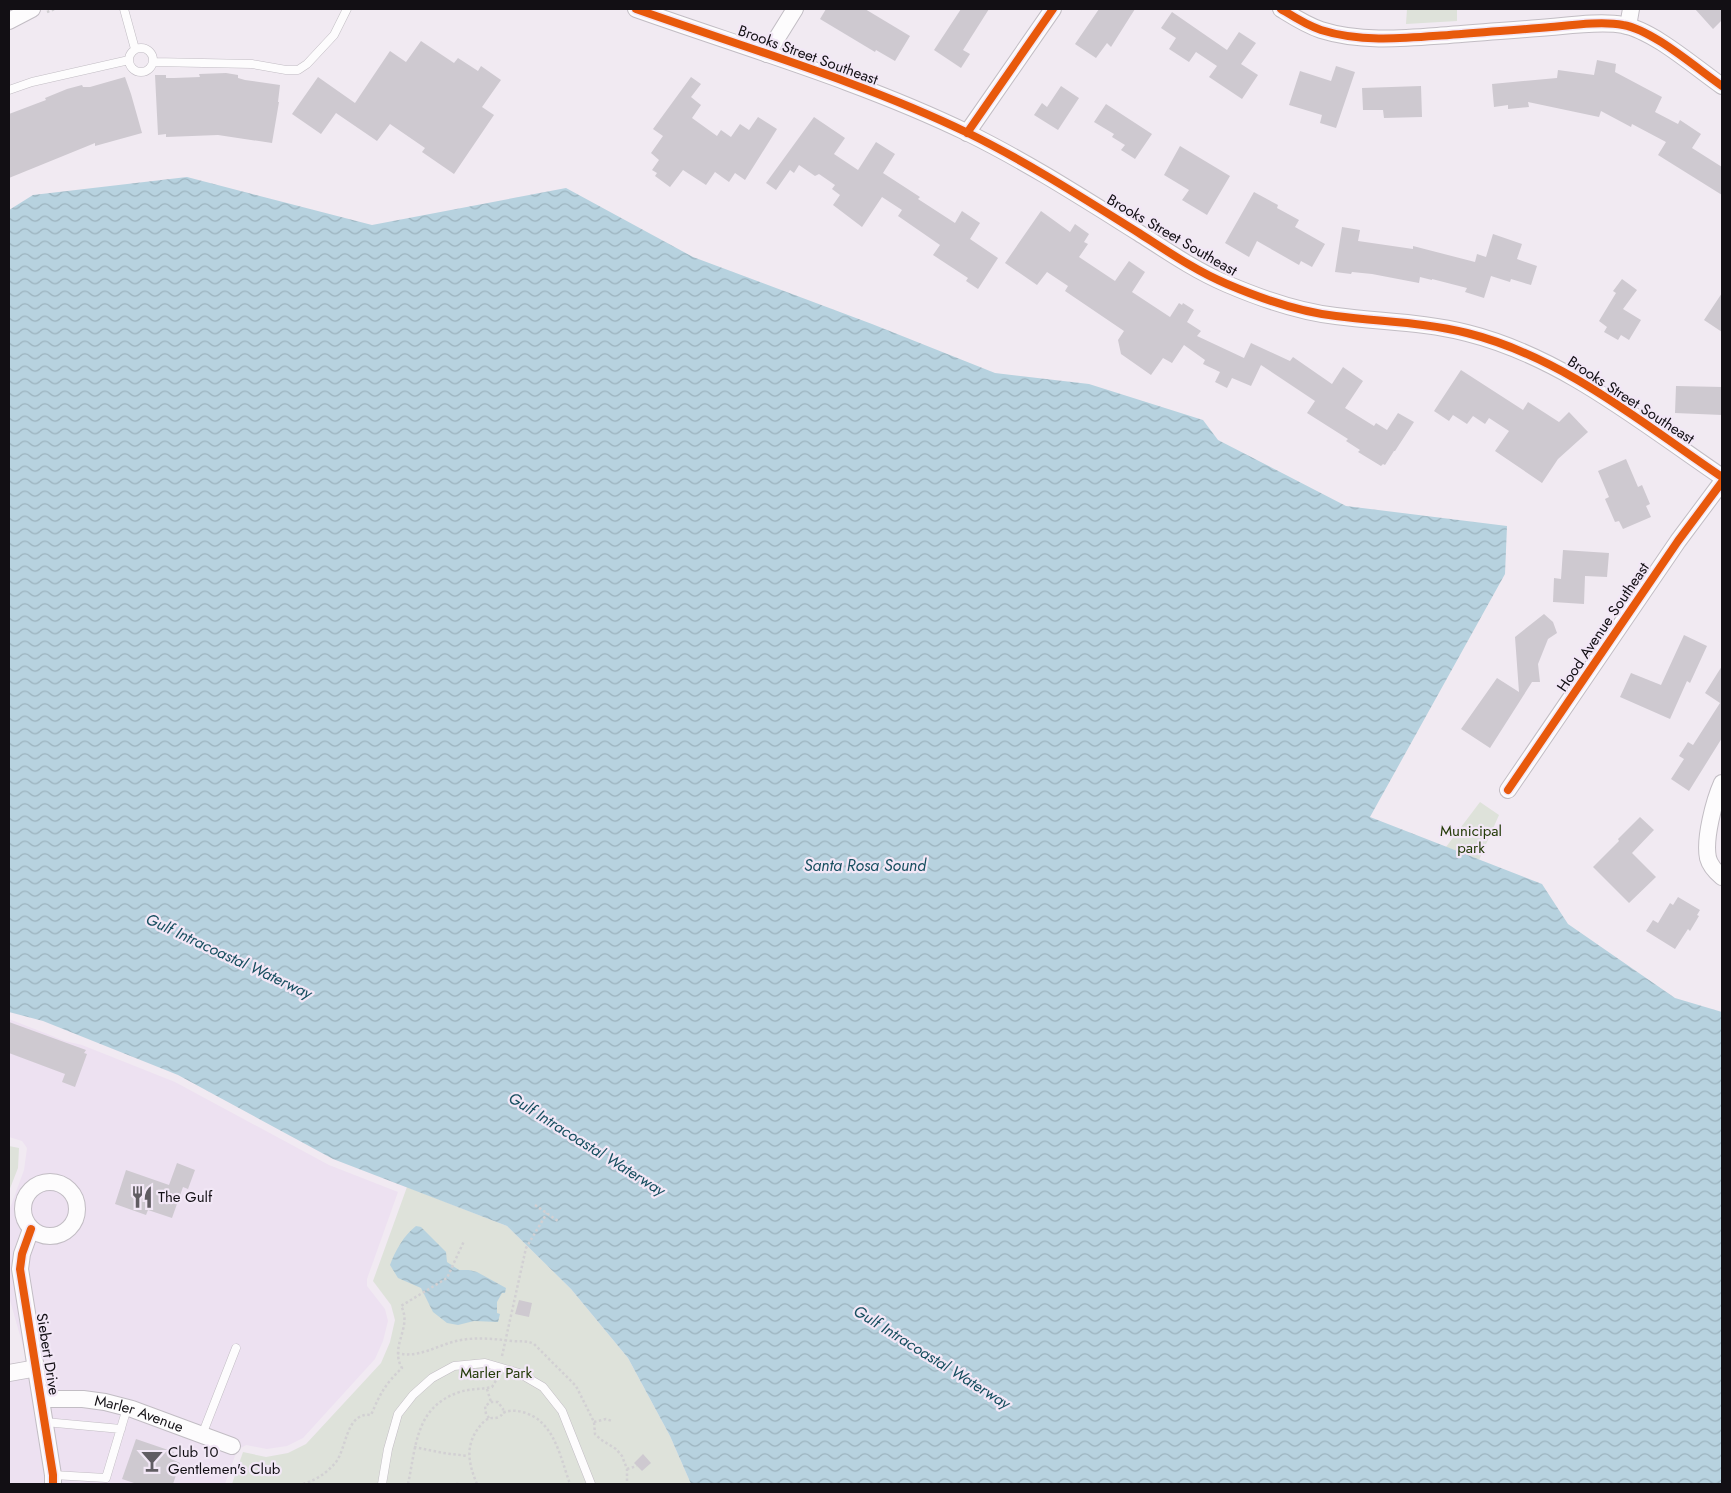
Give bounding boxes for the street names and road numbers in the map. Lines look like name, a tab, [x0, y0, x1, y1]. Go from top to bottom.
street label: Brooks Street Southeast	[735, 19, 881, 91]
street label: Brooks Street Southeast	[1103, 189, 1242, 282]
street label: Brooks Street Southeast	[1563, 351, 1699, 450]
street label: Hood Avenue Southeast	[1551, 558, 1655, 696]
street label: Siebert Drive	[31, 1311, 65, 1397]
street label: Marler Avenue	[93, 1390, 187, 1438]

